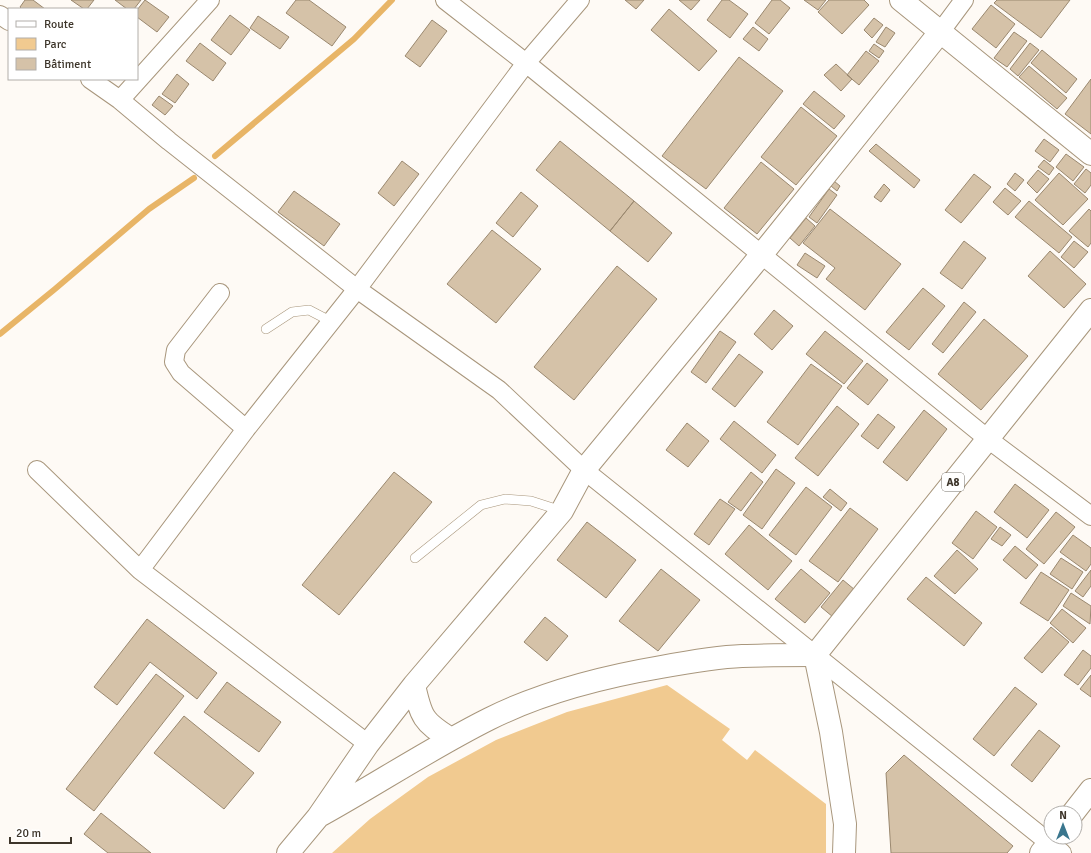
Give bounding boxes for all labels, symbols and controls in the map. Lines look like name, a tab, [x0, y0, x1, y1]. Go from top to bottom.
legend	[8, 8, 138, 80]
text: Route	[44, 17, 74, 32]
text: Parc	[44, 37, 67, 52]
text: Bâtiment	[44, 57, 91, 72]
road number: A8	[942, 473, 964, 491]
north arrow	[1043, 805, 1083, 845]
text: N	[1059, 809, 1067, 822]
scale bar	[10, 819, 71, 845]
text: 20 m	[16, 826, 41, 841]

